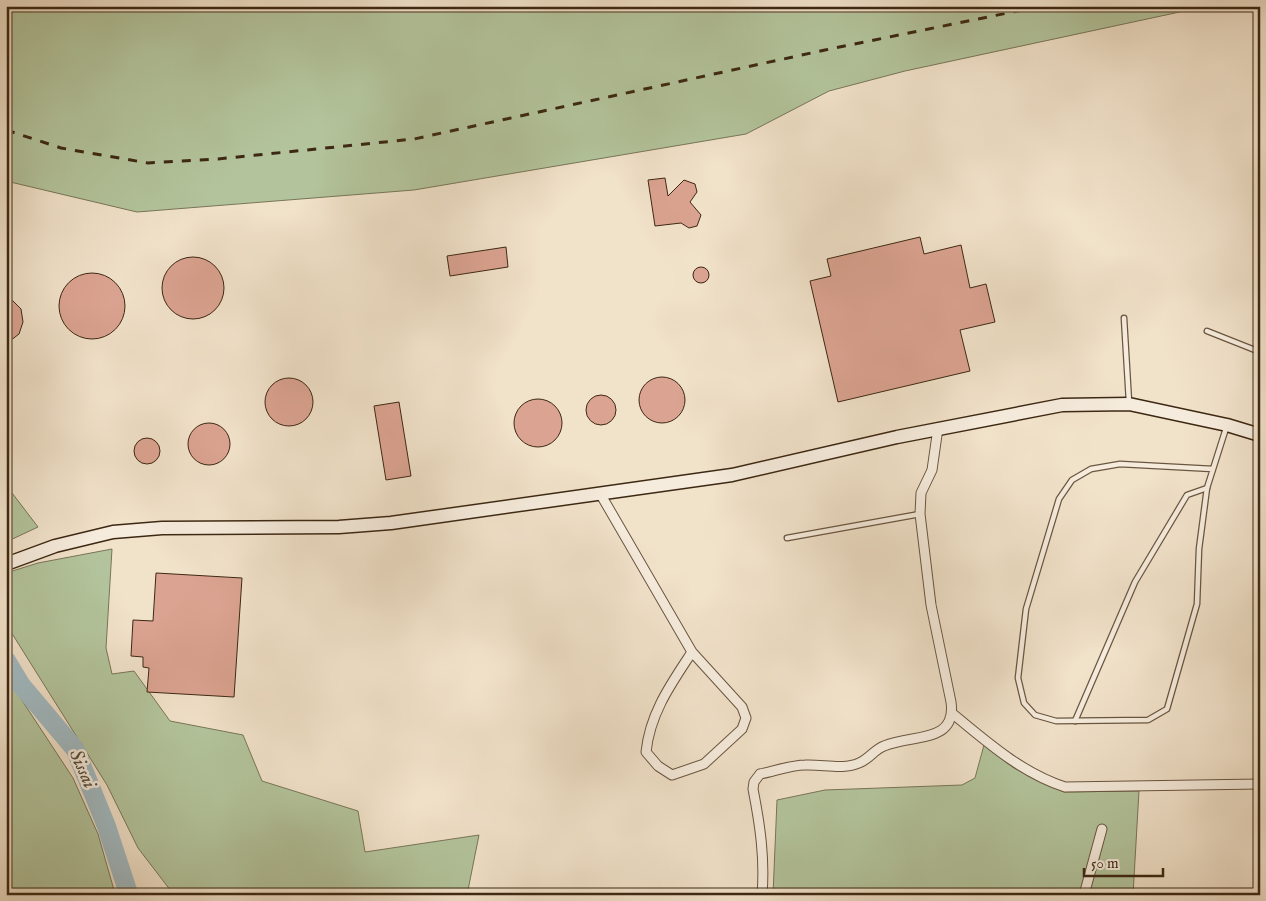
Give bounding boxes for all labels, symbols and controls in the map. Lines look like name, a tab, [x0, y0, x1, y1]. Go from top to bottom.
water label: Sissai	[63, 746, 102, 794]
scale bar	[1084, 846, 1162, 878]
text: 50 m	[1091, 854, 1119, 873]

